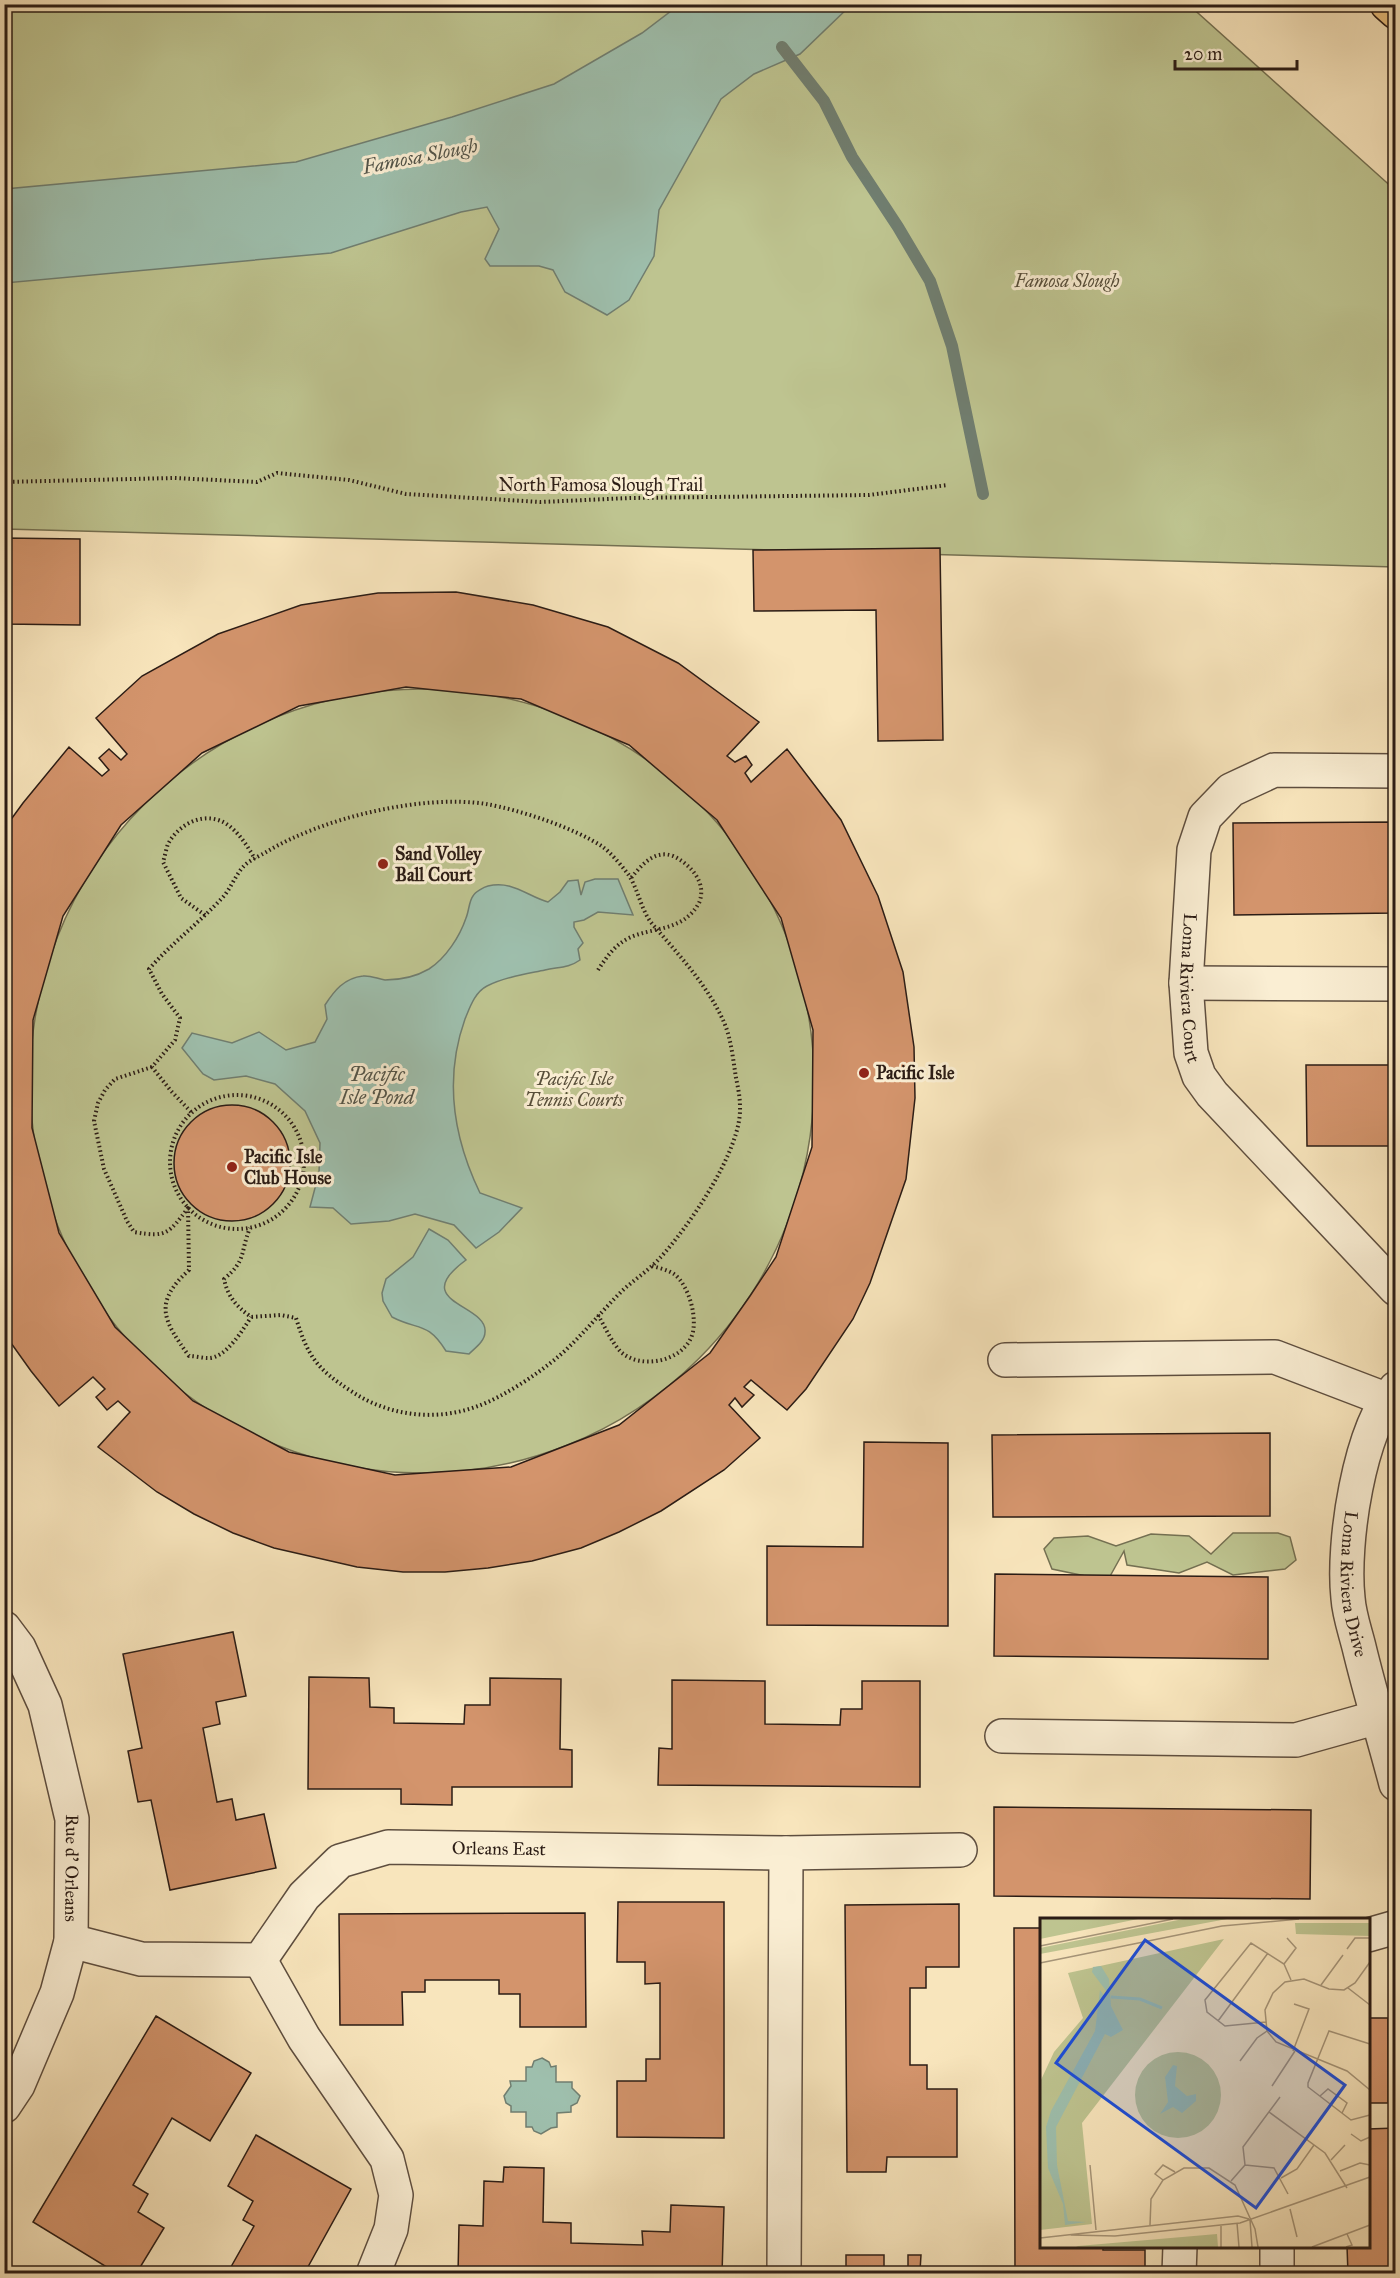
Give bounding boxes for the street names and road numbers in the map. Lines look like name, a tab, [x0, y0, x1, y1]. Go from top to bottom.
street label: North Famosa Slough Trail	[499, 474, 703, 497]
street label: Loma Riviera Court	[1175, 912, 1205, 1067]
street label: Loma Riviera Drive	[1336, 1510, 1372, 1659]
street label: Rue d' Orleans	[60, 1814, 83, 1922]
street label: Orleans East	[452, 1837, 547, 1860]

